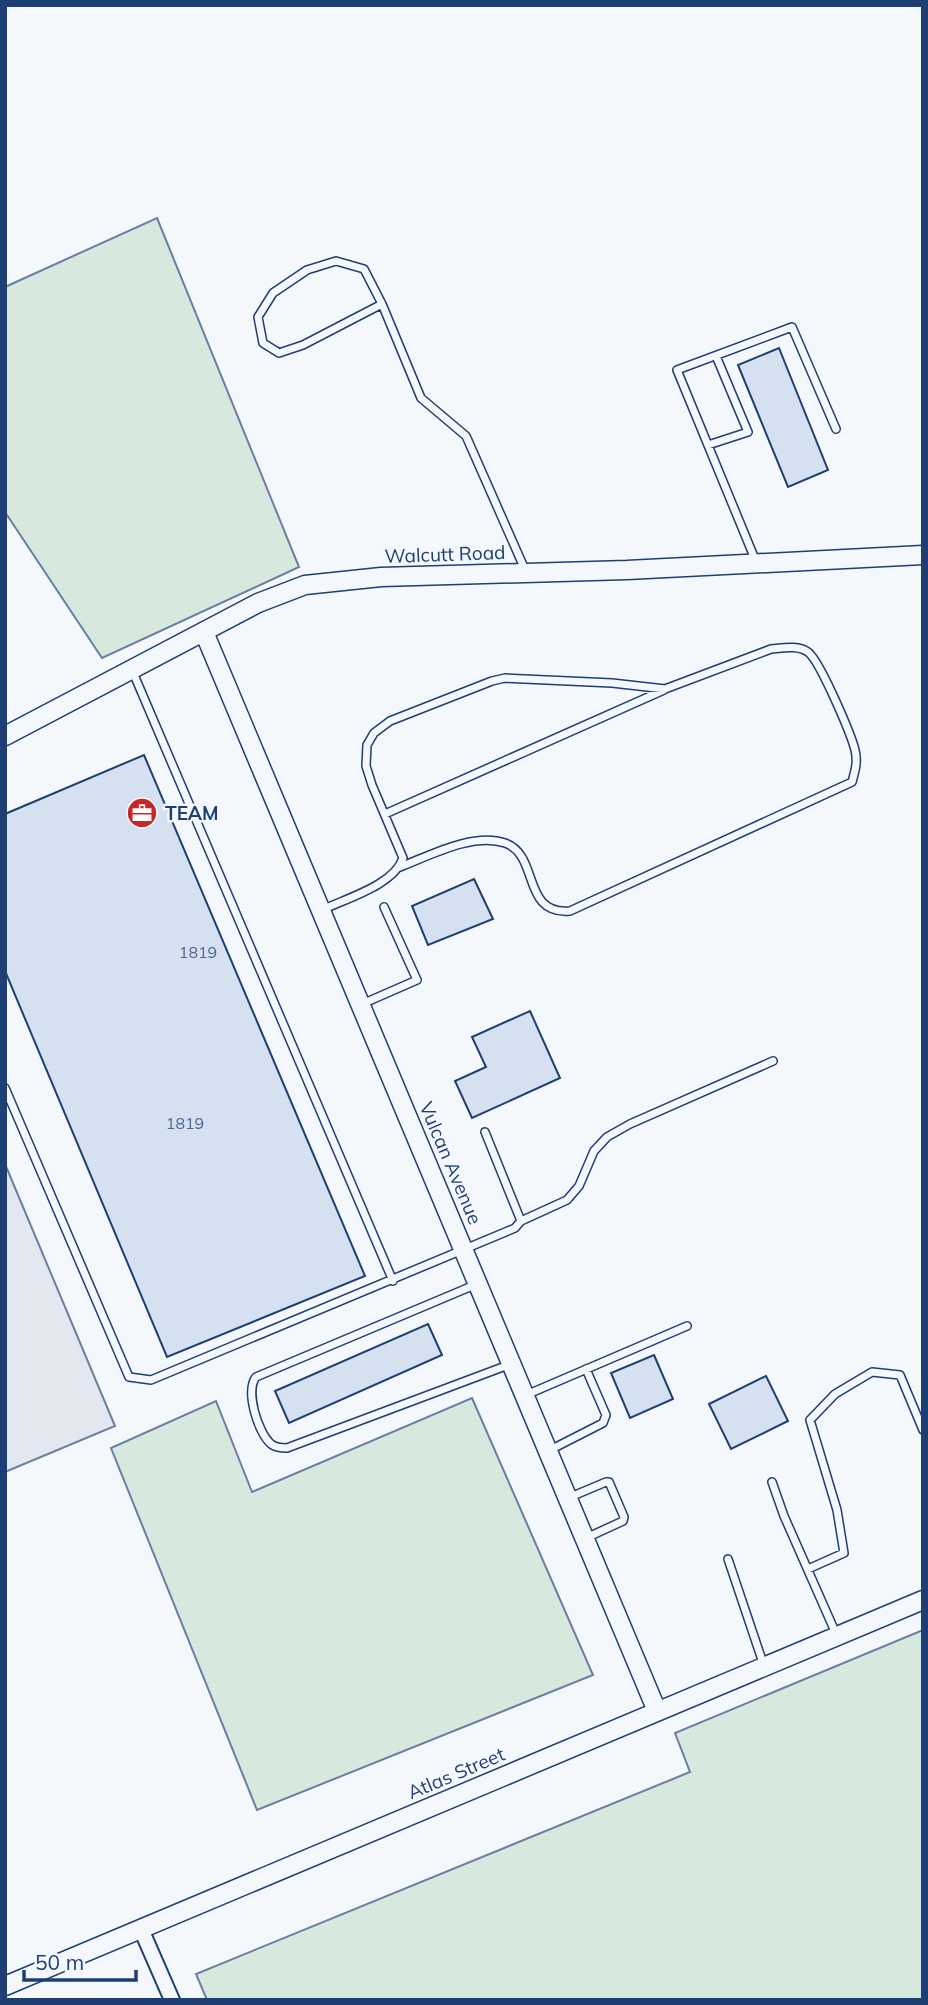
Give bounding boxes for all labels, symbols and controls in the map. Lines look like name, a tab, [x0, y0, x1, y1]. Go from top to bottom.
street label: Walcutt Road	[384, 540, 506, 568]
office icon: TEAM	[125, 796, 159, 830]
place label: TEAM	[165, 801, 219, 825]
house number: 1819	[179, 942, 217, 962]
street label: Vulcan Avenue	[414, 1098, 488, 1228]
house number: 1819	[166, 1113, 204, 1133]
street label: Atlas Street	[404, 1742, 509, 1804]
scale bar	[24, 1938, 136, 1982]
text: 50 m	[35, 1949, 84, 1975]

